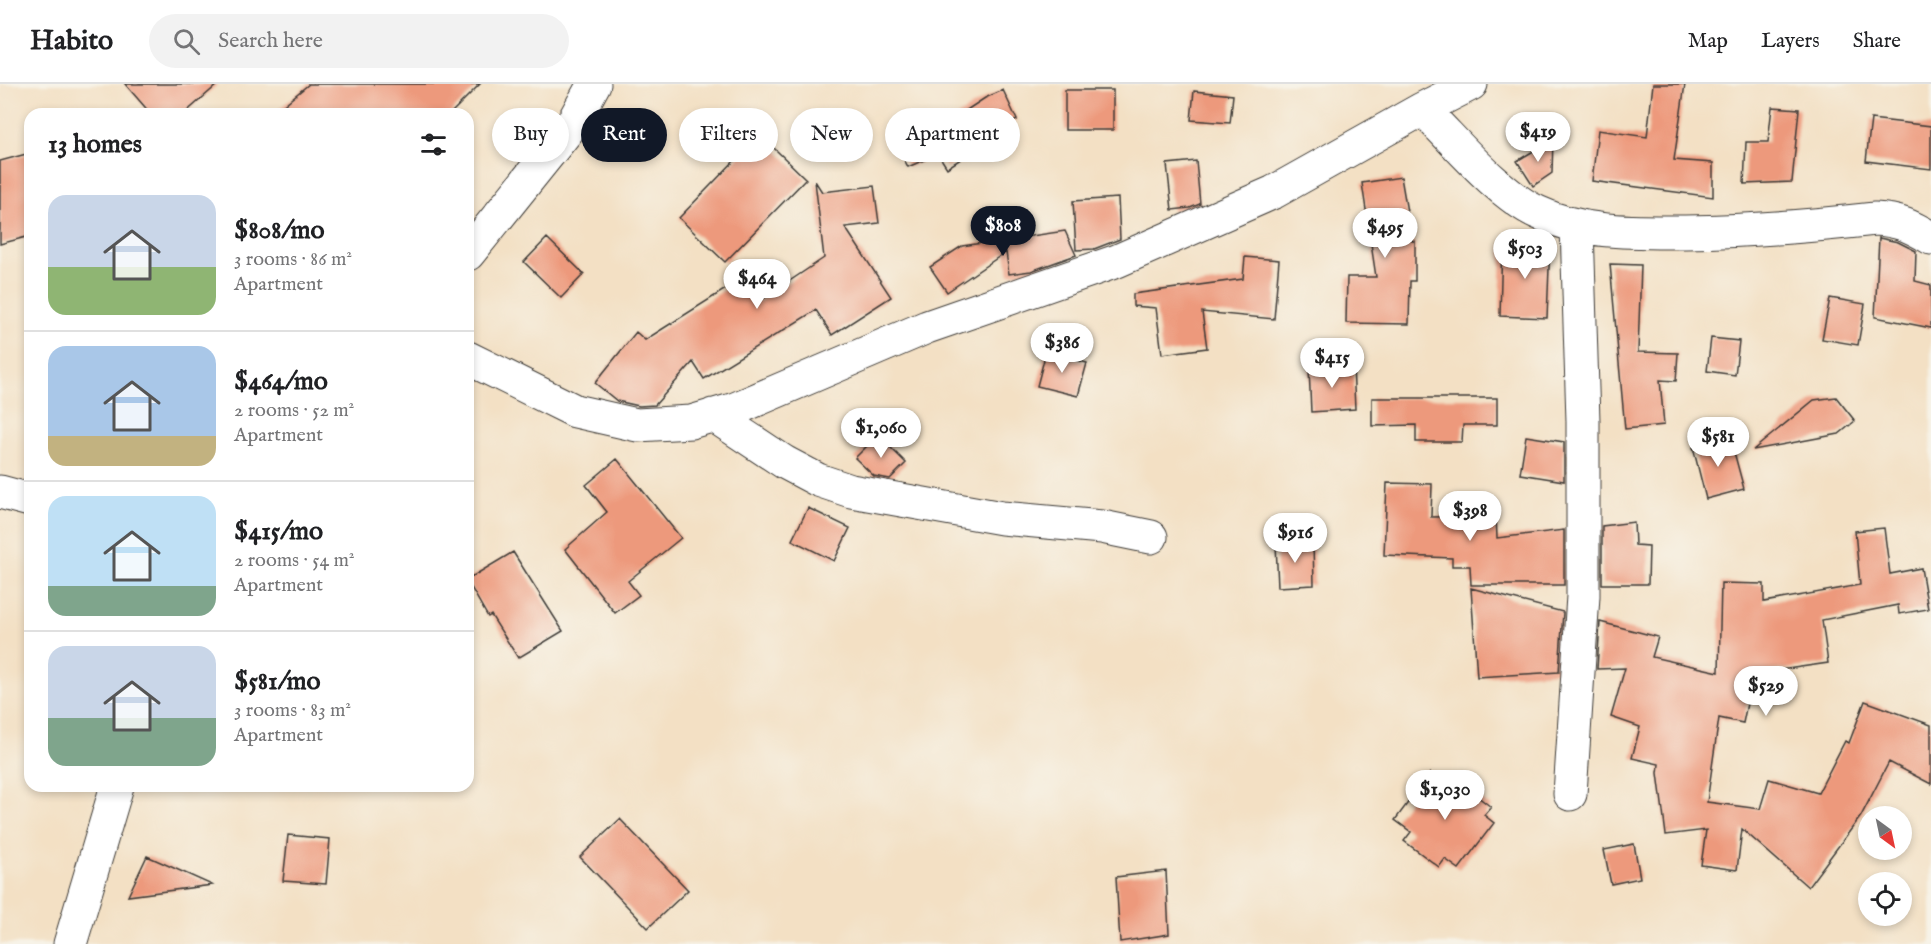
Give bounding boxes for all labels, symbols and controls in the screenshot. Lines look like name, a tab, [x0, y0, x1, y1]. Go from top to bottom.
search box	[149, 14, 569, 68]
text: Habito	[30, 24, 113, 59]
icon: search	[170, 25, 203, 58]
text: Search here	[218, 27, 323, 55]
text: Map	[1688, 28, 1728, 55]
text: Layers	[1761, 28, 1820, 55]
text: Share	[1853, 28, 1901, 55]
chip: Buy	[492, 108, 569, 162]
chip: Rent	[581, 108, 667, 162]
chip: Filters	[679, 108, 778, 162]
chip: New	[790, 108, 873, 162]
chip: Apartment	[885, 108, 1020, 162]
pin: $419	[1502, 112, 1574, 163]
text: $419	[1519, 119, 1557, 144]
text: 13 homes	[48, 128, 142, 161]
icon: filters	[417, 128, 450, 161]
pin: $808	[967, 206, 1039, 257]
pin: $495	[1349, 208, 1421, 259]
text: $808	[985, 213, 1021, 238]
text: $808/mo	[234, 214, 324, 247]
text: $495	[1367, 215, 1403, 240]
icon: home	[96, 219, 168, 291]
pin: $503	[1489, 229, 1561, 280]
text: $503	[1507, 236, 1543, 261]
text: 3 rooms · 86 m²	[234, 247, 352, 272]
pin: $464	[721, 259, 793, 310]
text: $464	[737, 266, 777, 291]
text: Apartment	[234, 272, 323, 297]
pin: $386	[1026, 323, 1098, 374]
text: $386	[1045, 330, 1079, 355]
pin: $415	[1296, 338, 1368, 389]
text: $415	[1314, 345, 1350, 370]
text: $464/mo	[234, 365, 328, 398]
icon: home	[96, 370, 168, 442]
text: 2 rooms · 52 m²	[234, 398, 354, 423]
pin: $1,060	[832, 408, 930, 459]
text: $1,060	[855, 415, 907, 440]
pin: $581	[1682, 417, 1754, 468]
text: Apartment	[234, 423, 323, 448]
text: $581	[1701, 424, 1735, 449]
pin: $398	[1434, 491, 1506, 542]
text: $398	[1452, 498, 1488, 523]
pin: $916	[1259, 513, 1331, 564]
text: $415/mo	[234, 515, 323, 548]
icon: home	[96, 520, 168, 592]
text: $916	[1277, 520, 1313, 545]
text: 2 rooms · 54 m²	[234, 548, 355, 573]
text: Apartment	[234, 573, 323, 598]
text: $581/mo	[234, 665, 321, 698]
pin: $529	[1730, 666, 1802, 717]
icon: home	[96, 670, 168, 742]
text: $529	[1748, 673, 1784, 698]
text: 3 rooms · 83 m²	[234, 698, 351, 723]
text: Apartment	[234, 723, 323, 748]
pin: $1,030	[1396, 770, 1494, 821]
text: $1,030	[1420, 777, 1470, 802]
north arrow	[1858, 806, 1912, 860]
map controls	[1858, 806, 1912, 926]
button: locate	[1858, 872, 1912, 926]

